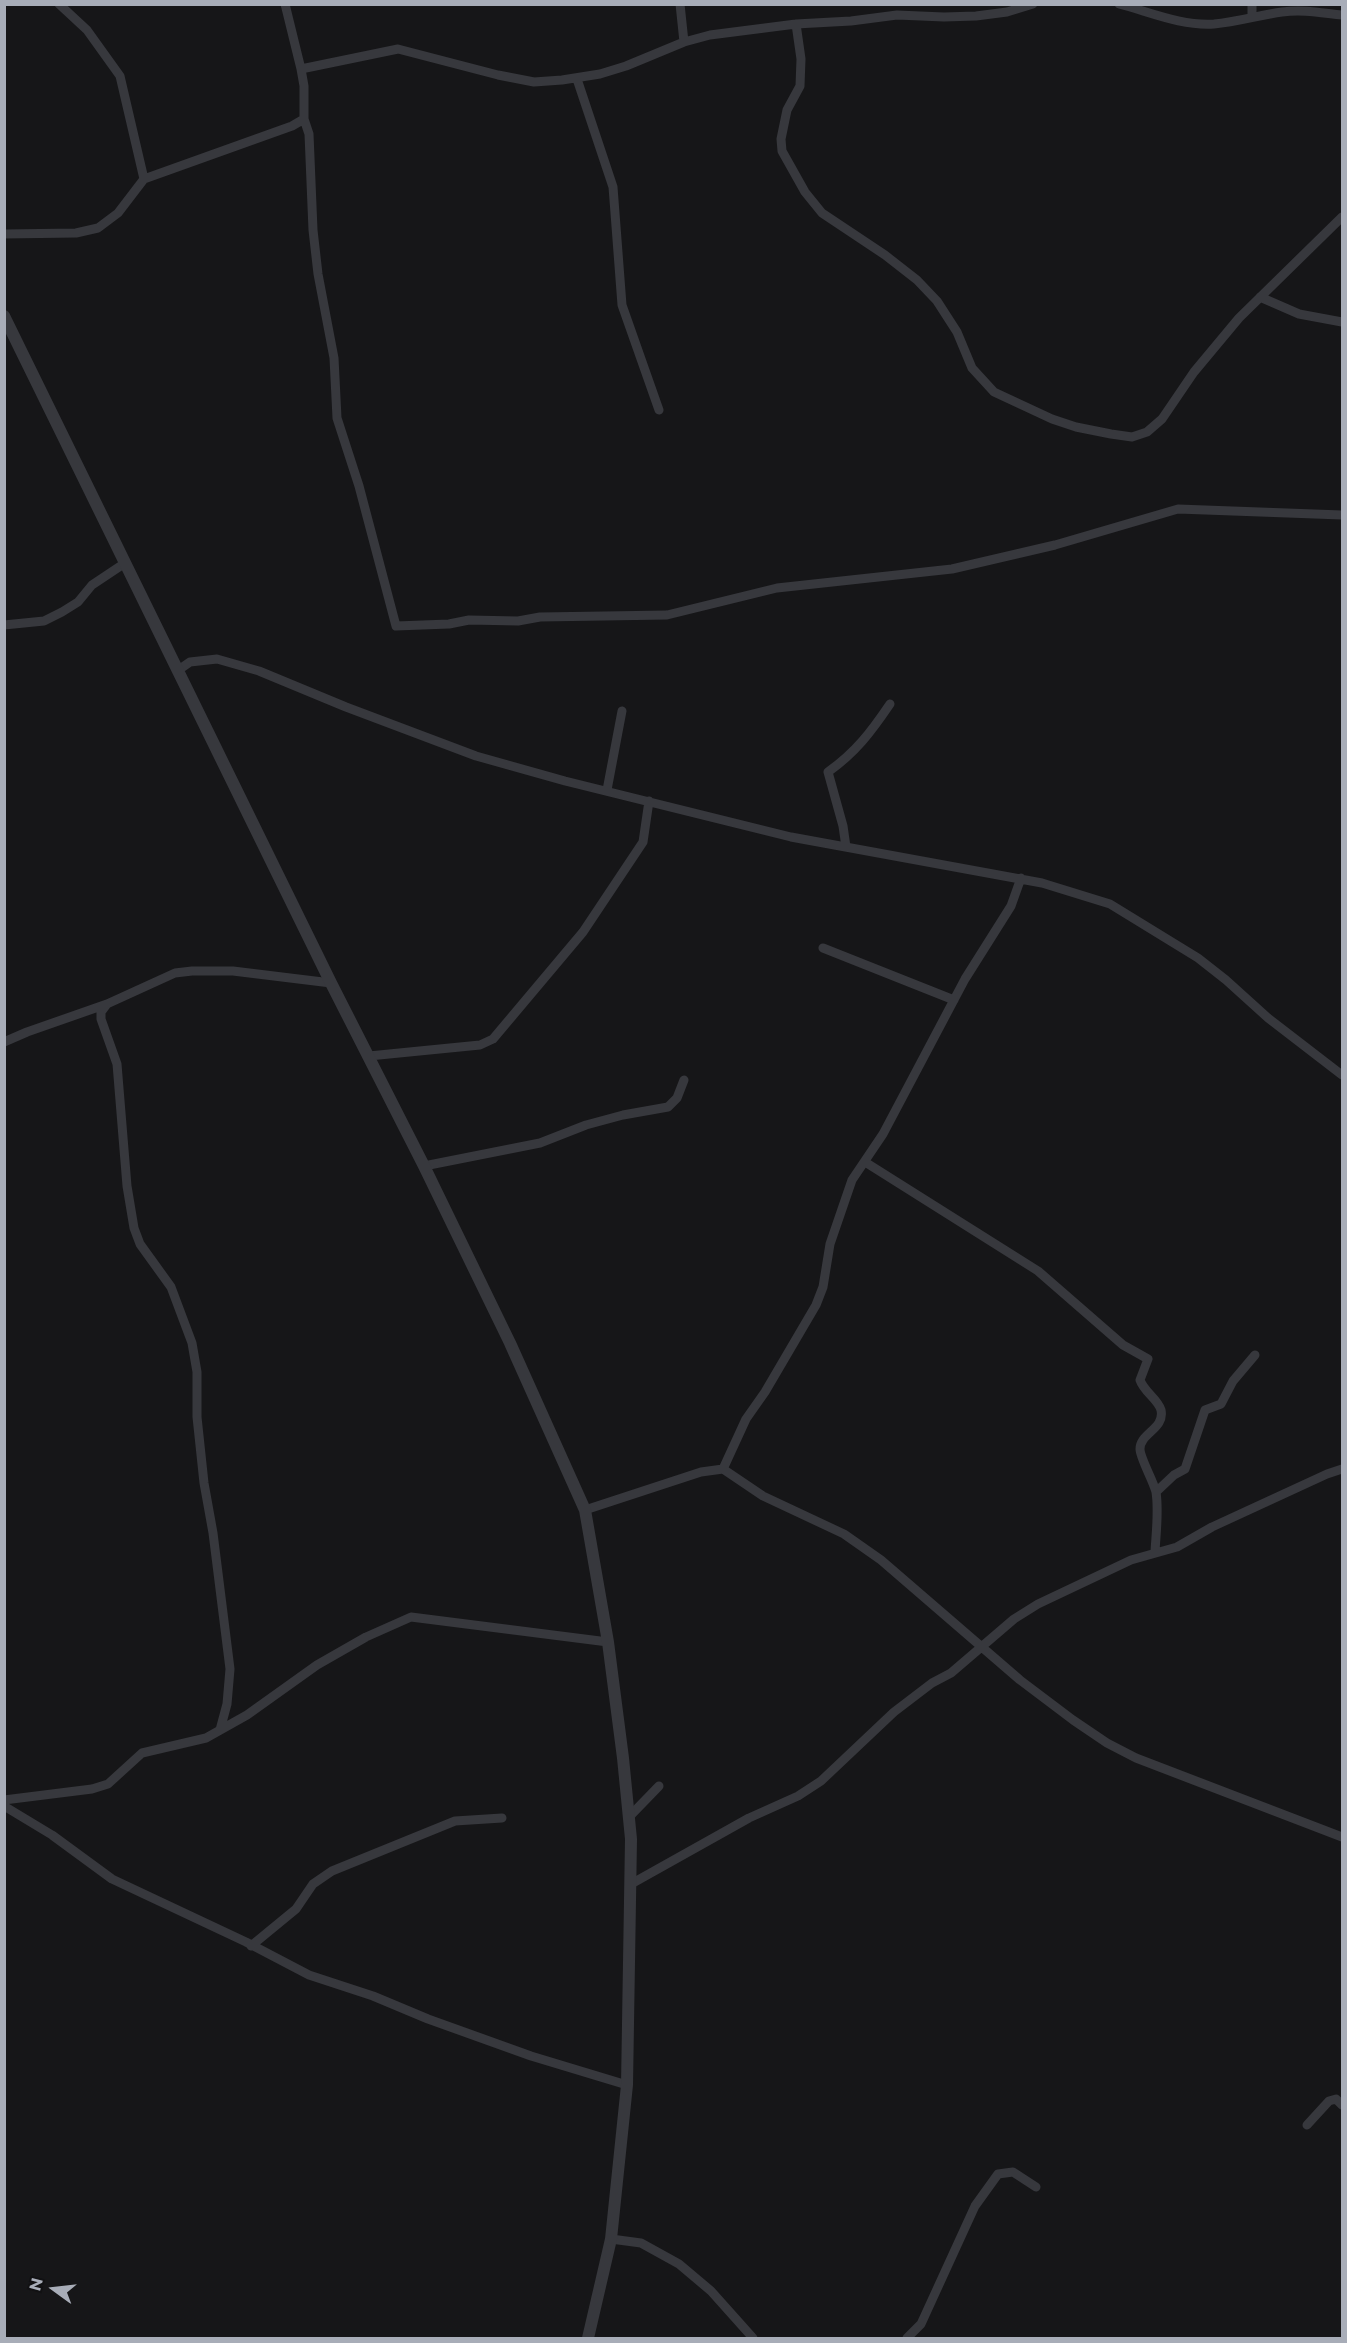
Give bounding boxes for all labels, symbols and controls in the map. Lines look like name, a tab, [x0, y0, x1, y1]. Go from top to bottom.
north arrow	[24, 2259, 84, 2319]
text: N	[25, 2276, 47, 2293]

